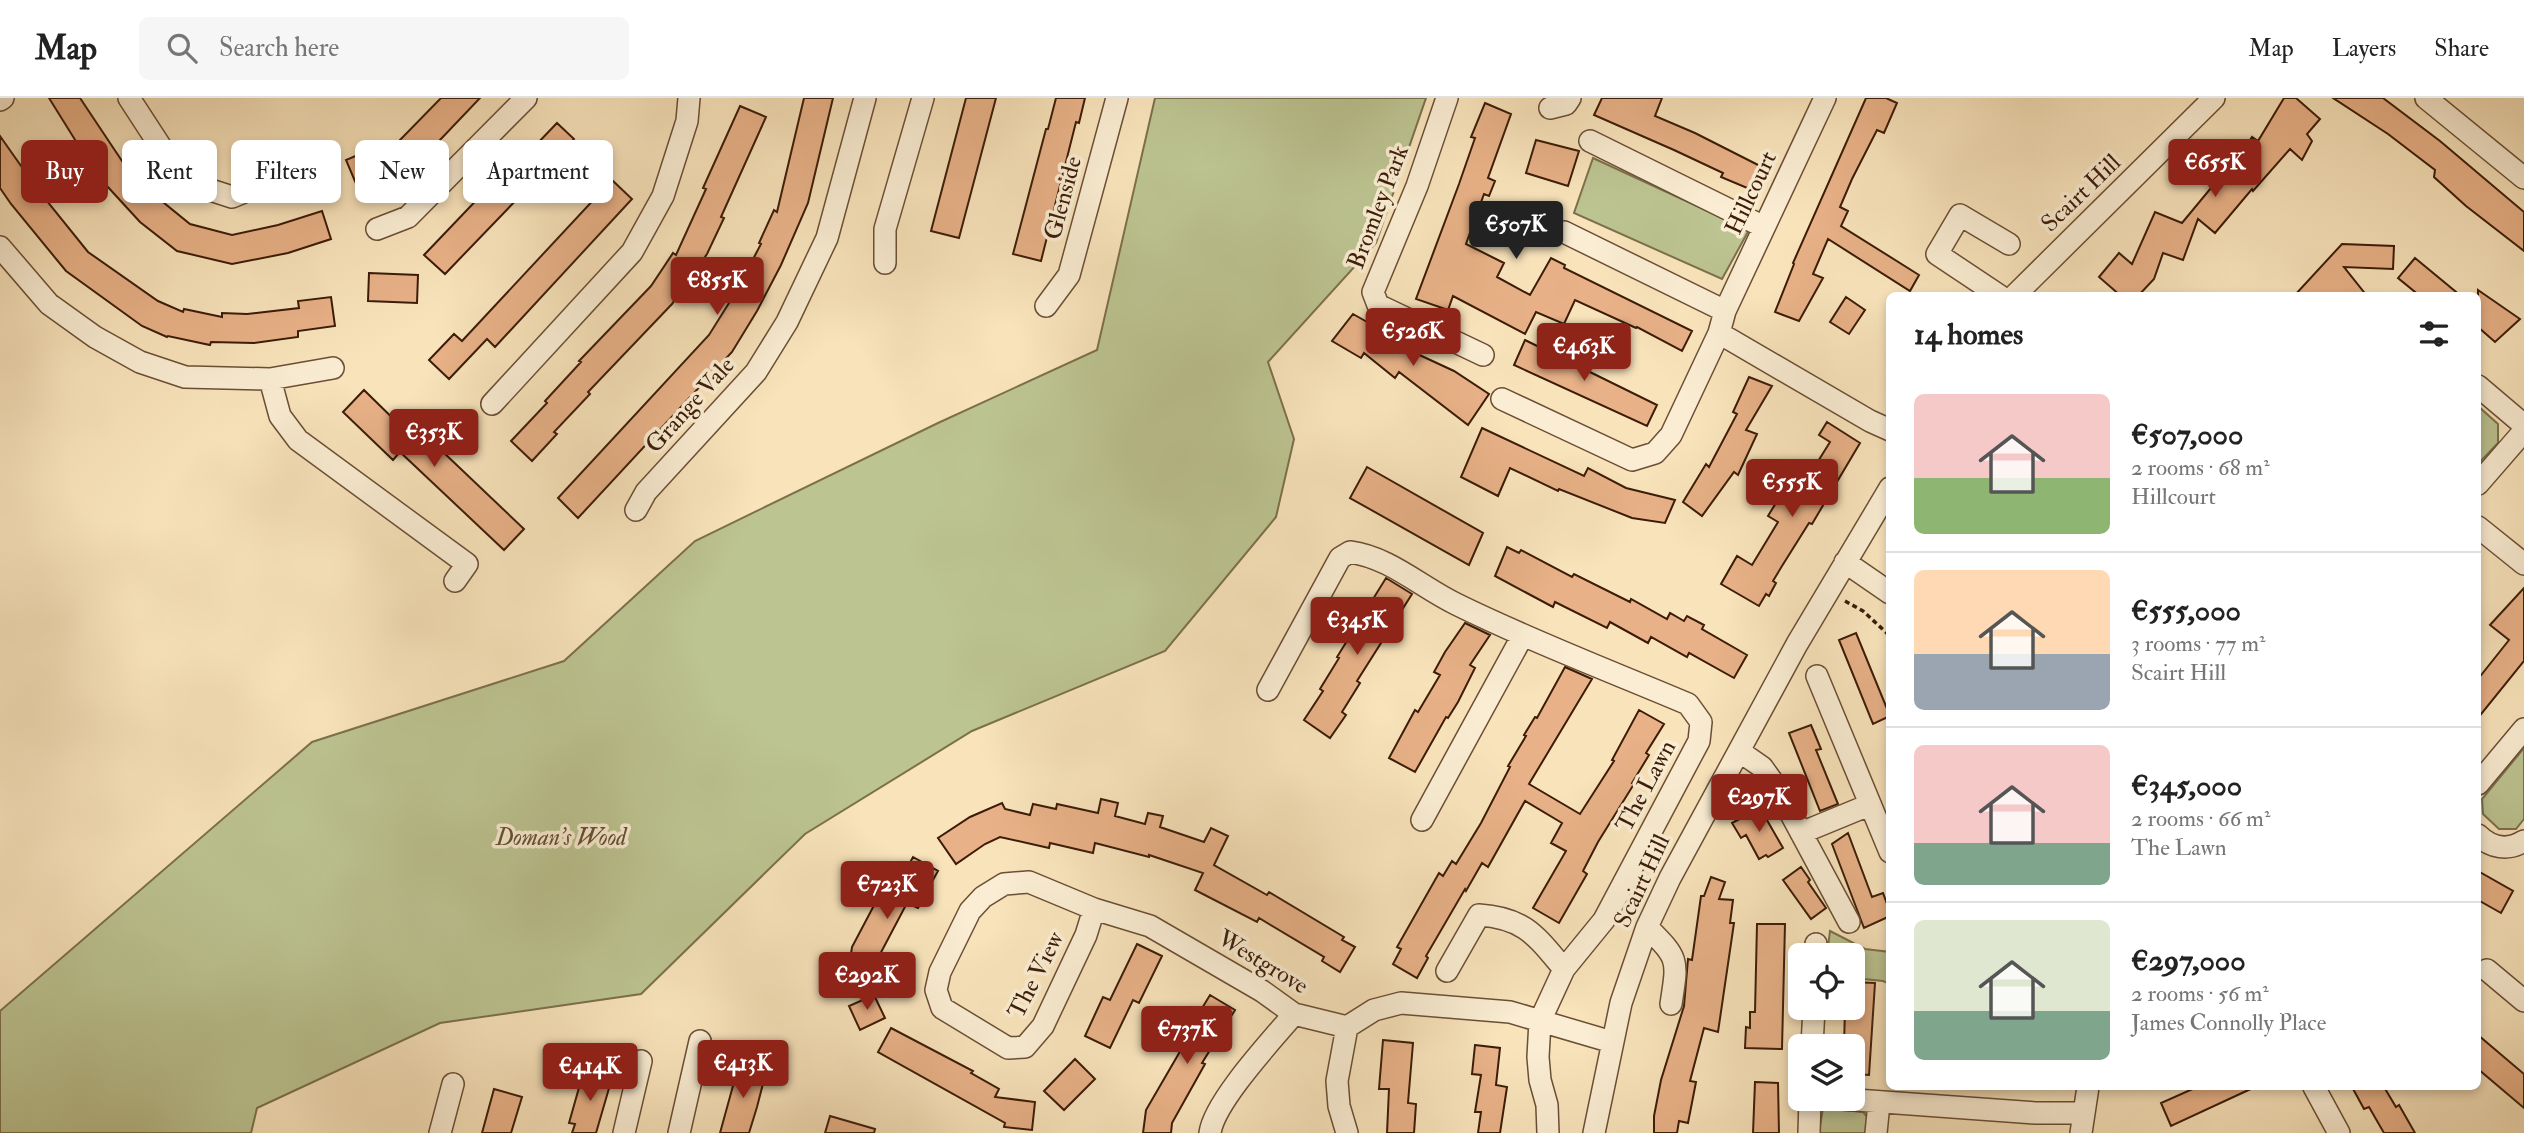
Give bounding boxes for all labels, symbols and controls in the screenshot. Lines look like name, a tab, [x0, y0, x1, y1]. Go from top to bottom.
search box	[139, 17, 629, 80]
text: Map	[35, 28, 97, 69]
icon: search	[163, 29, 201, 67]
text: Search here	[219, 32, 339, 64]
text: Map	[2249, 33, 2294, 64]
text: Layers	[2332, 33, 2396, 64]
text: Share	[2434, 33, 2489, 64]
chip: Buy	[21, 140, 108, 203]
chip: Rent	[122, 140, 217, 203]
chip: Filters	[231, 140, 341, 203]
chip: New	[355, 140, 449, 203]
chip: Apartment	[463, 140, 613, 203]
street label: Bromley Park	[1340, 140, 1416, 273]
pin: €655K	[2166, 140, 2264, 199]
street label: Hillcourt	[1718, 146, 1784, 240]
street label: Scairt Hill	[2034, 147, 2128, 239]
text: €655K	[2184, 147, 2246, 176]
street label: Glenside	[1037, 153, 1089, 243]
pin: €507K	[1467, 202, 1565, 261]
text: €507K	[1485, 209, 1547, 238]
pin: €855K	[668, 258, 766, 317]
text: €855K	[687, 265, 747, 294]
pin: €526K	[1364, 308, 1462, 368]
icon: filters	[2415, 315, 2453, 353]
text: €526K	[1382, 316, 1444, 345]
text: 14 homes	[1914, 316, 2023, 353]
pin: €463K	[1535, 324, 1633, 383]
text: €463K	[1553, 331, 1615, 360]
street label: Grange Vale	[639, 350, 741, 460]
pin: €353K	[385, 410, 483, 469]
text: €507,000	[2131, 416, 2243, 453]
text: €353K	[405, 417, 463, 446]
icon: home	[1970, 422, 2054, 506]
text: 2 rooms · 68 m²	[2131, 453, 2270, 482]
pin: €555K	[1743, 460, 1841, 519]
text: €555K	[1762, 467, 1822, 496]
text: Hillcourt	[2131, 482, 2216, 511]
text: €555,000	[2131, 592, 2241, 629]
pin: €345K	[1308, 598, 1406, 657]
icon: home	[1970, 598, 2054, 682]
text: €345K	[1327, 605, 1387, 634]
text: 3 rooms · 77 m²	[2131, 629, 2266, 658]
text: Scairt Hill	[2131, 658, 2226, 687]
street label: The Lawn	[1609, 735, 1683, 837]
text: €345,000	[2131, 767, 2242, 804]
icon: home	[1970, 773, 2054, 857]
pin: €297K	[1710, 774, 1808, 834]
text: €297K	[1727, 782, 1791, 811]
text: 2 rooms · 66 m²	[2131, 804, 2270, 833]
park label: Doman's Wood	[495, 822, 628, 853]
street label: Scairt Hill	[1607, 829, 1677, 933]
text: The Lawn	[2131, 833, 2227, 862]
pin: €723K	[838, 862, 936, 921]
text: €723K	[857, 869, 917, 898]
street label: Westgrove	[1211, 922, 1314, 1001]
street label: The View	[1001, 925, 1072, 1024]
text: €297,000	[2131, 942, 2246, 979]
map controls	[1788, 943, 1865, 1111]
button: locate	[1788, 943, 1865, 1020]
icon: home	[1970, 948, 2054, 1032]
pin: €292K	[818, 953, 916, 1012]
text: €292K	[835, 960, 899, 989]
text: 2 rooms · 56 m²	[2131, 979, 2269, 1008]
pin: €737K	[1138, 1006, 1236, 1066]
text: James Connolly Place	[2131, 1008, 2326, 1037]
text: €737K	[1157, 1014, 1217, 1043]
button: layers	[1788, 1034, 1865, 1111]
pin: €413K	[694, 1040, 792, 1100]
pin: €414K	[541, 1044, 639, 1103]
text: €413K	[714, 1048, 772, 1077]
text: €414K	[559, 1051, 621, 1080]

